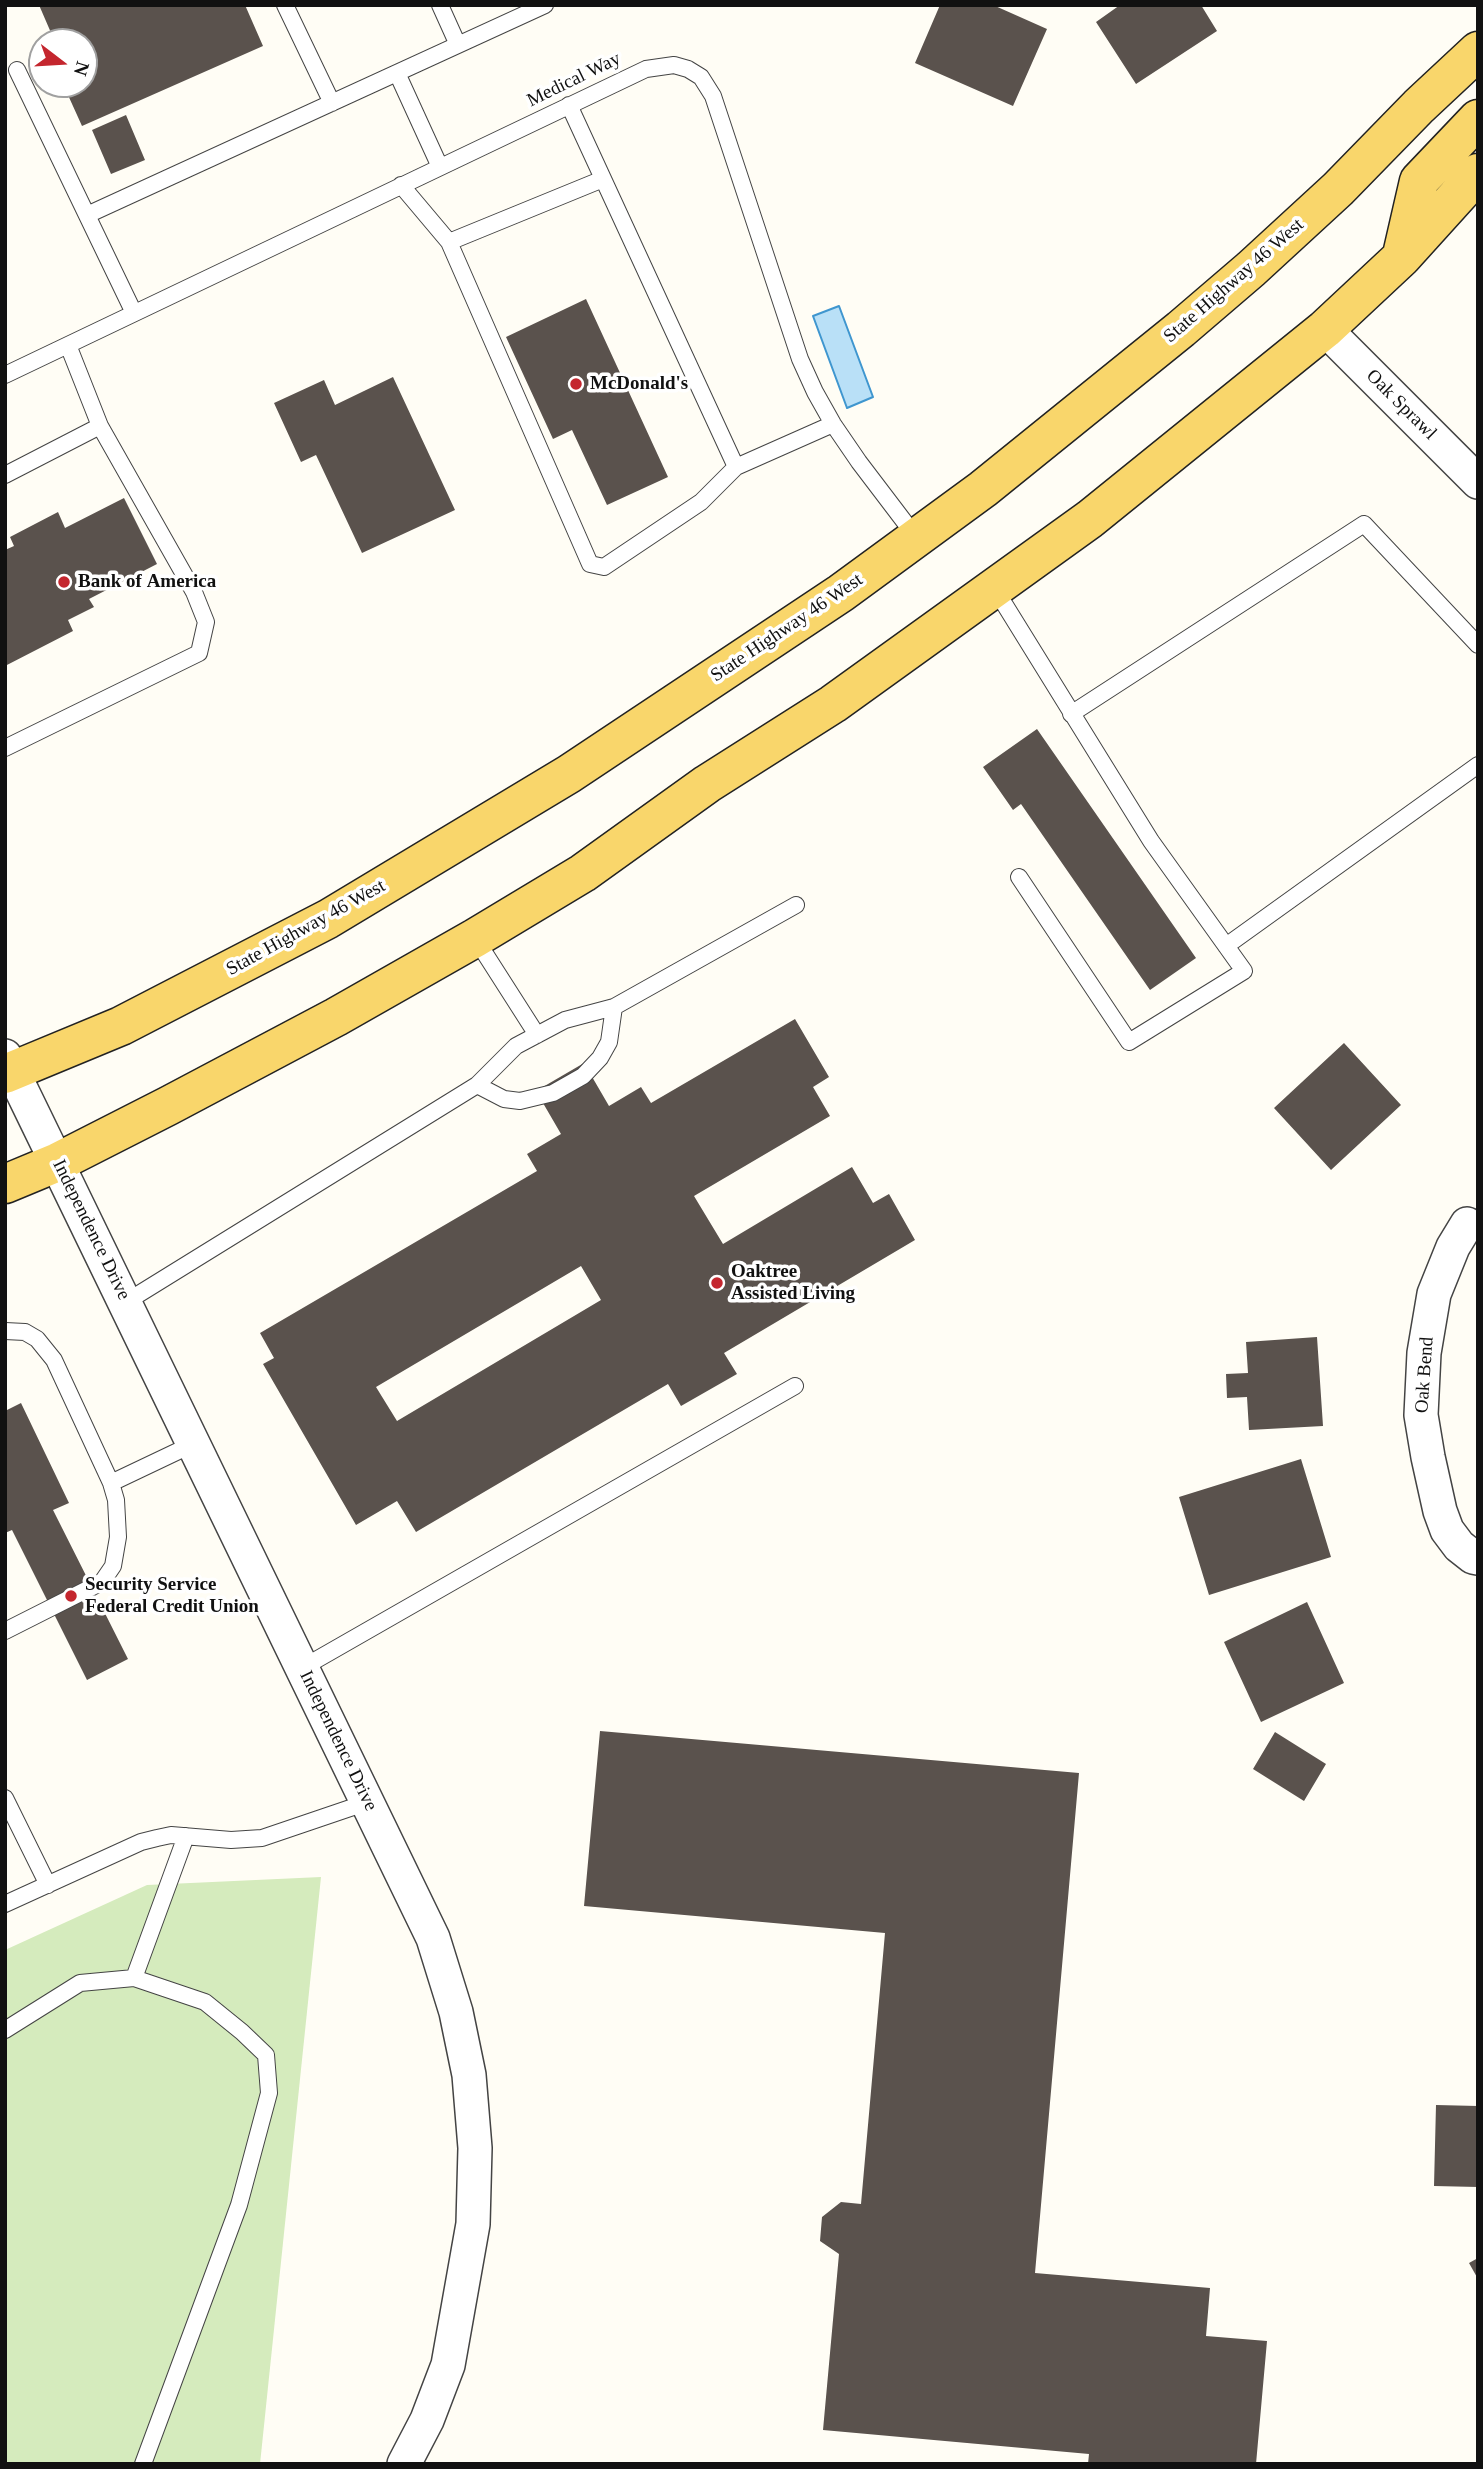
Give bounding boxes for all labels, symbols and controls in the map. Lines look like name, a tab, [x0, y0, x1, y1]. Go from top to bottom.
north arrow	[28, 28, 98, 98]
street label: Medical Way	[523, 48, 625, 112]
text: N	[70, 59, 94, 78]
street label: State Highway 46 West	[1159, 214, 1309, 348]
street label: Oak Sprawl	[1361, 365, 1441, 445]
place label: McDonald's	[590, 373, 688, 395]
marker: McDonald's	[568, 376, 584, 392]
street label: State Highway 46 West	[707, 569, 867, 687]
place label: Bank of America	[78, 571, 216, 593]
marker: Bank of America	[56, 574, 72, 590]
street label: State Highway 46 West	[222, 875, 390, 981]
street label: Independence Drive	[47, 1156, 135, 1304]
place label: Oaktree Assisted Living	[731, 1261, 855, 1305]
marker: Oaktree Assisted Living	[709, 1275, 725, 1291]
street label: Oak Bend	[1411, 1336, 1439, 1414]
place label: Security Service Federal Credit Union	[85, 1574, 259, 1618]
marker: Security Service Federal Credit Union	[63, 1588, 79, 1604]
street label: Independence Drive	[294, 1667, 382, 1815]

